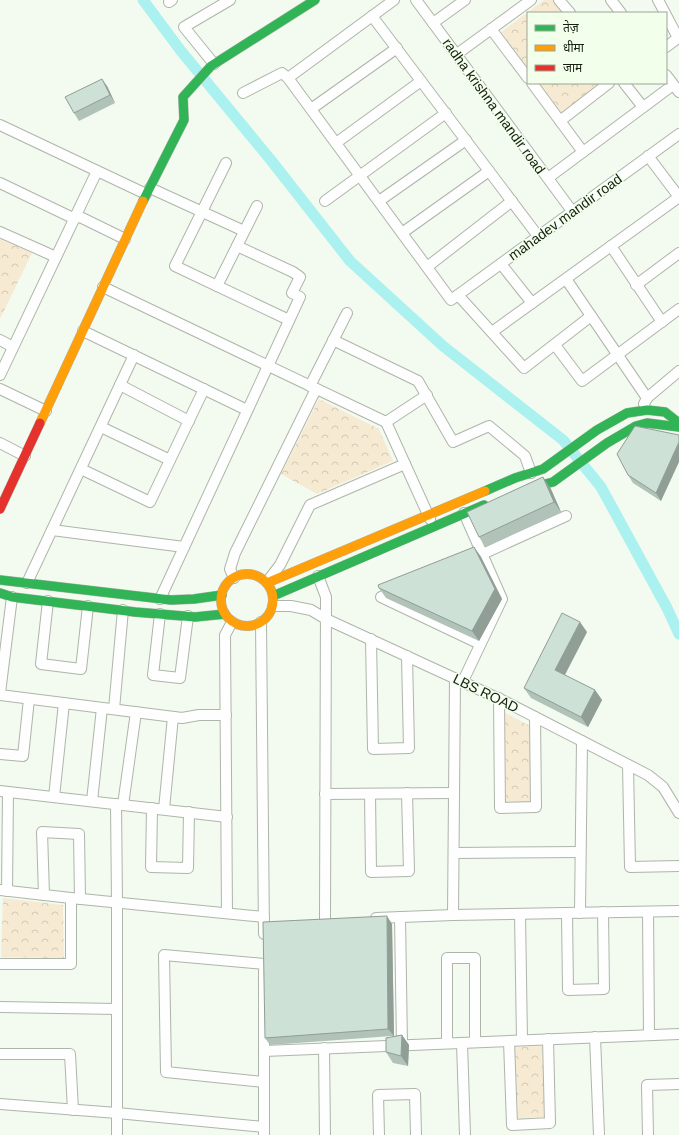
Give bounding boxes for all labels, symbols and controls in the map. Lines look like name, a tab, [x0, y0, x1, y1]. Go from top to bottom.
legend	[527, 12, 667, 84]
text: तेज़	[563, 20, 580, 35]
street label: radha krishna mandir road	[439, 35, 549, 177]
text: धीमा	[563, 40, 585, 55]
text: जाम	[563, 61, 583, 75]
street label: mahadev mandir road	[505, 171, 625, 263]
street label: LBS ROAD	[451, 670, 521, 716]

